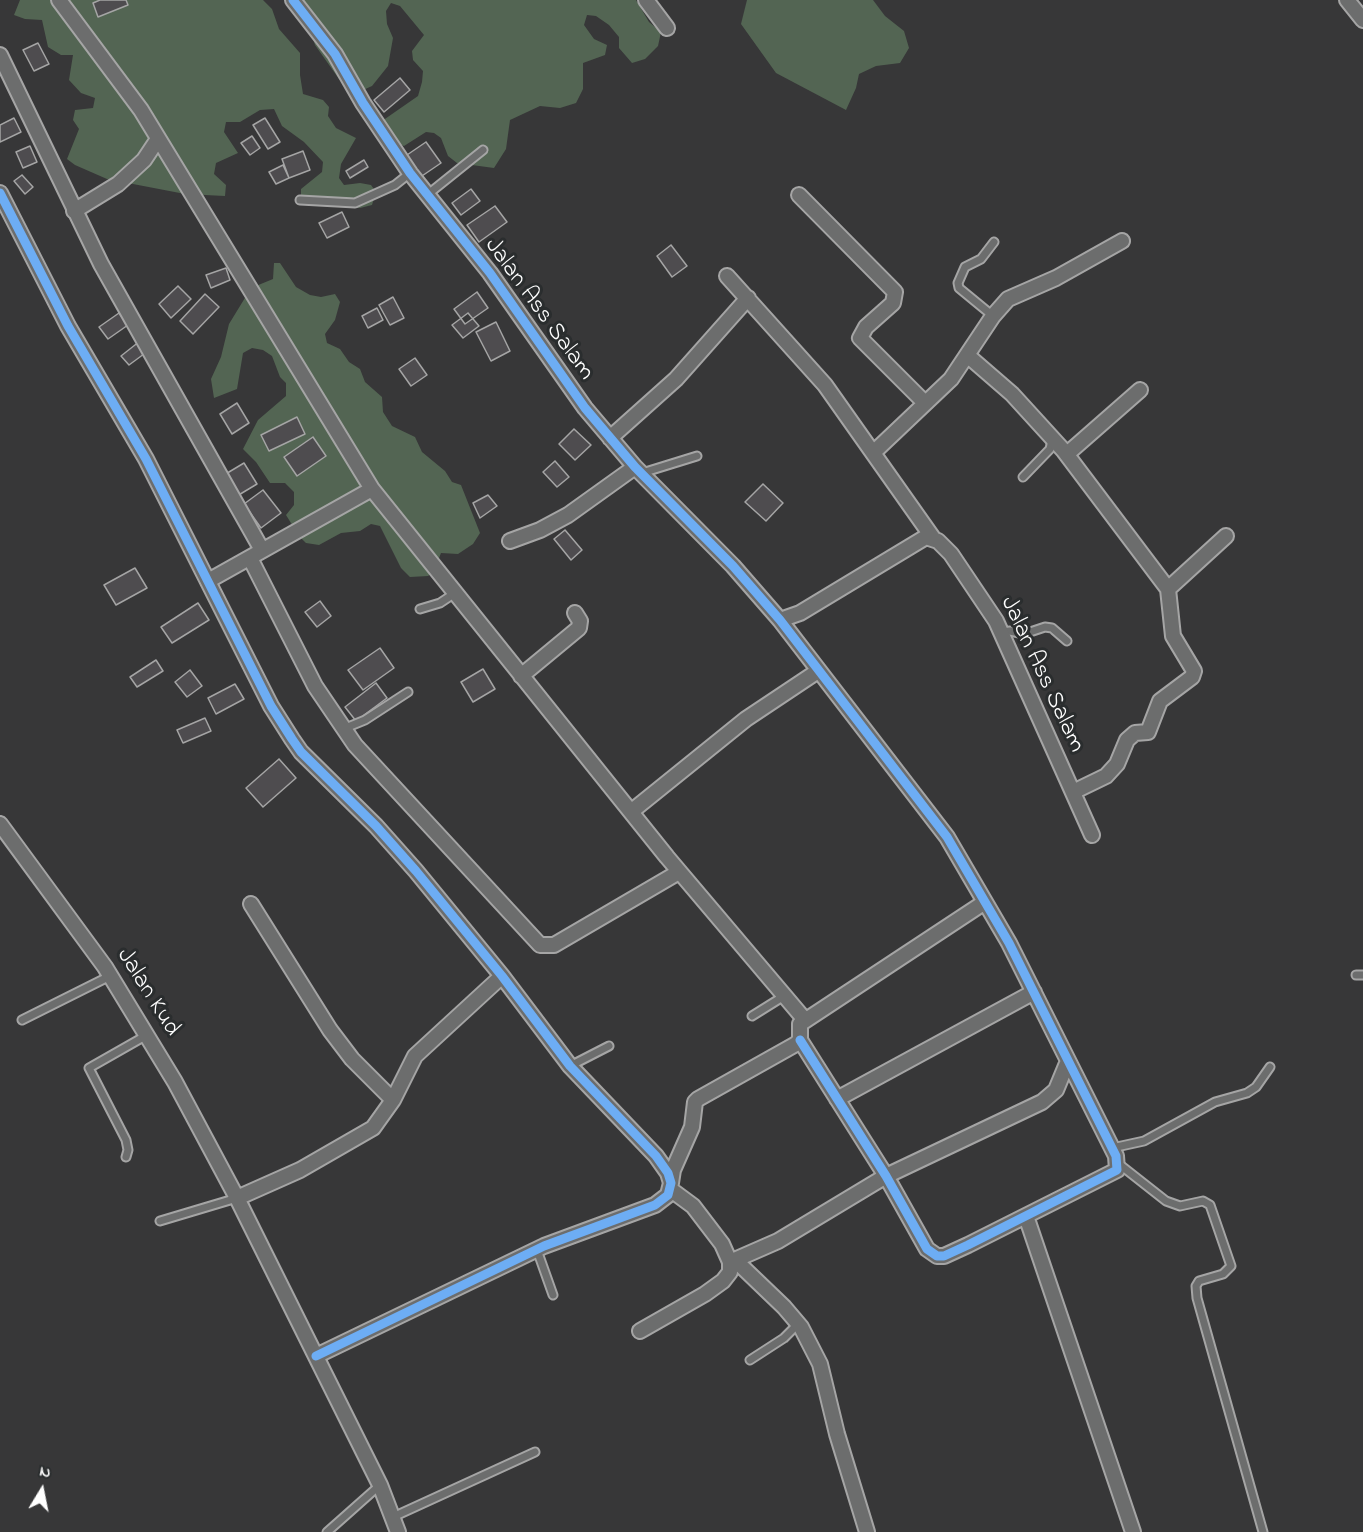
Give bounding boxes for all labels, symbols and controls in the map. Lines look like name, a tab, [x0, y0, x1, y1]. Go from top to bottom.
street label: Jalan Ass Salam	[477, 233, 599, 387]
street label: Jalan Ass Salam	[992, 592, 1090, 758]
street label: Jalan Kud	[109, 944, 185, 1042]
north arrow	[12, 1460, 72, 1520]
text: N	[38, 1460, 53, 1485]

